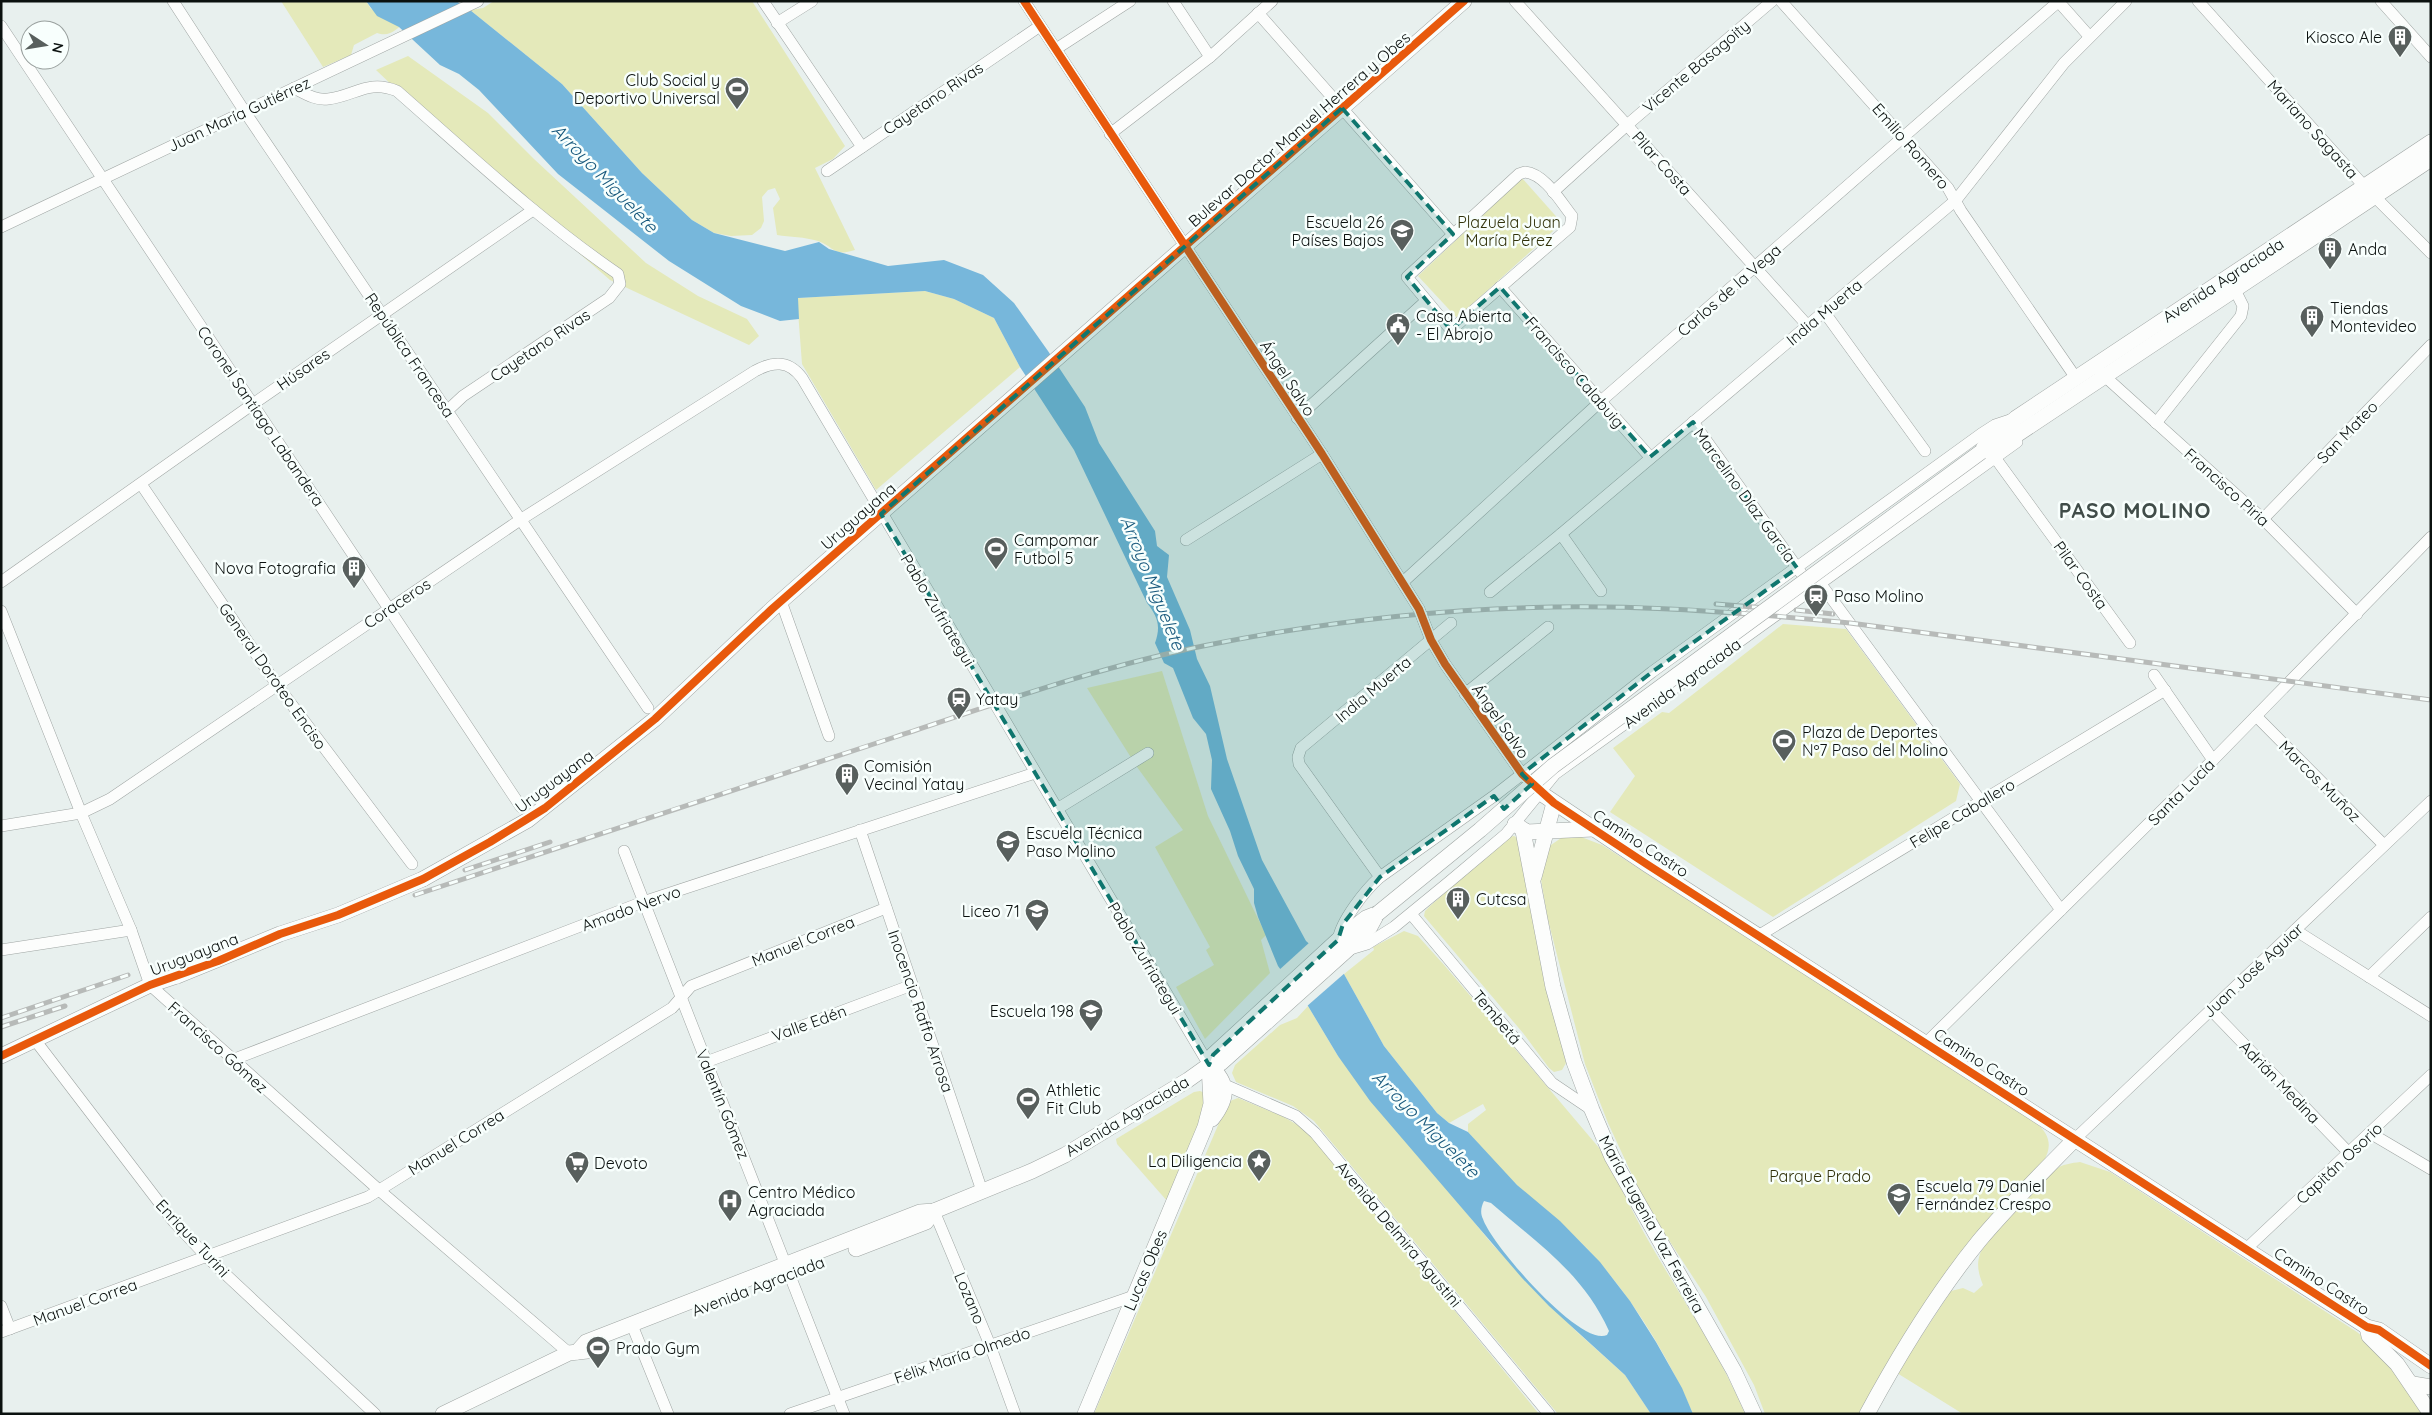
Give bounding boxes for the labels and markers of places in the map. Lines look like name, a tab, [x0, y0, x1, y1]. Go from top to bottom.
building icon: Kiosco Ale	[2387, 24, 2413, 58]
place label: Kiosco Ale	[2305, 27, 2382, 47]
place label: Club Social y Deportivo Universal	[574, 70, 720, 108]
sports icon: Club Social y Deportivo Universal	[724, 76, 750, 110]
place label: Escuela 26 Países Bajos	[1291, 212, 1384, 250]
school or university icon: Escuela 26 Países Bajos	[1389, 218, 1415, 252]
building icon: Anda	[2317, 236, 2343, 270]
place label: Anda	[2348, 239, 2387, 259]
place label: Tiendas Montevideo	[2330, 298, 2417, 336]
building icon: Tiendas Montevideo	[2299, 304, 2325, 338]
place label: Casa Abierta - El Abrojo	[1416, 306, 1512, 344]
public building icon: Casa Abierta - El Abrojo	[1385, 312, 1411, 346]
place label: Campomar Futbol 5	[1014, 530, 1099, 568]
sports icon: Campomar Futbol 5	[983, 536, 1009, 570]
building icon: Nova Fotografia	[341, 555, 367, 589]
place label: Nova Fotografia	[214, 558, 336, 578]
station icon: Paso Molino	[1803, 583, 1829, 617]
place label: Paso Molino	[1834, 586, 1924, 606]
station icon: Yatay	[946, 686, 972, 720]
place label: Yatay	[976, 689, 1018, 709]
place label: Plaza de Deportes Nº7 Paso del Molino	[1802, 722, 1948, 760]
sports icon: Plaza de Deportes Nº7 Paso del Molino	[1771, 728, 1797, 762]
place label: Comisión Vecinal Yatay	[864, 756, 964, 794]
building icon: Comisión Vecinal Yatay	[834, 762, 860, 796]
place label: Escuela Técnica Paso Molino	[1026, 823, 1143, 861]
school or university icon: Escuela Técnica Paso Molino	[995, 829, 1021, 863]
building icon: Cutcsa	[1445, 886, 1471, 920]
place label: Cutcsa	[1476, 889, 1527, 909]
school or university icon: Liceo 71	[1024, 898, 1050, 932]
place label: Liceo 71	[962, 901, 1020, 921]
school or university icon: Escuela 198	[1078, 998, 1104, 1032]
place label: Escuela 198	[990, 1001, 1074, 1021]
place label: Athletic Fit Club	[1046, 1080, 1101, 1118]
sports icon: Athletic Fit Club	[1015, 1086, 1041, 1120]
place icon: La Diligencia	[1246, 1148, 1272, 1182]
supermarket icon: Devoto	[564, 1150, 590, 1184]
place label: La Diligencia	[1148, 1151, 1242, 1171]
place label: Devoto	[594, 1153, 648, 1173]
place label: Escuela 79 Daniel Fernández Crespo	[1916, 1176, 2051, 1214]
place label: Centro Médico Agraciada	[748, 1182, 855, 1220]
school or university icon: Escuela 79 Daniel Fernández Crespo	[1886, 1182, 1912, 1216]
hospital icon: Centro Médico Agraciada	[717, 1188, 743, 1222]
sports icon: Prado Gym	[585, 1335, 611, 1369]
place label: Prado Gym	[616, 1338, 700, 1358]

